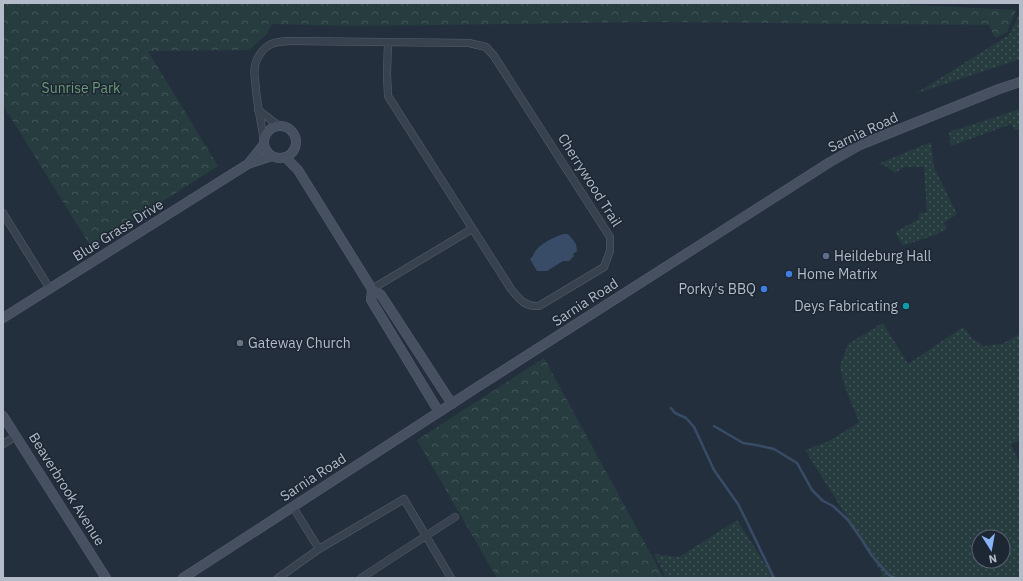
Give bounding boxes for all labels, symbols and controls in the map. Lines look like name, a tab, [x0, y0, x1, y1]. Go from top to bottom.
park label: Sunrise Park	[42, 79, 121, 97]
street label: Sarnia Road	[825, 108, 901, 156]
street label: Cherrywood Trail	[554, 130, 626, 230]
street label: Blue Grass Drive	[69, 195, 167, 265]
place label: Heildeburg Hall	[834, 247, 931, 265]
marker: Heildeburg Hall	[821, 251, 831, 261]
place label: Home Matrix	[797, 265, 877, 283]
marker: Home Matrix	[784, 269, 794, 279]
street label: Sarnia Road	[549, 274, 621, 330]
place label: Porky's BBQ	[678, 280, 756, 298]
marker: Porky's BBQ	[759, 284, 769, 294]
place label: Deys Fabricating	[794, 297, 899, 315]
marker: Deys Fabricating	[901, 301, 911, 311]
place label: Gateway Church	[248, 334, 351, 352]
marker: Gateway Church	[235, 338, 245, 348]
street label: Beaverbrook Avenue	[25, 429, 109, 549]
street label: Sarnia Road	[277, 449, 349, 505]
north arrow	[971, 529, 1011, 569]
text: N	[988, 551, 998, 566]

